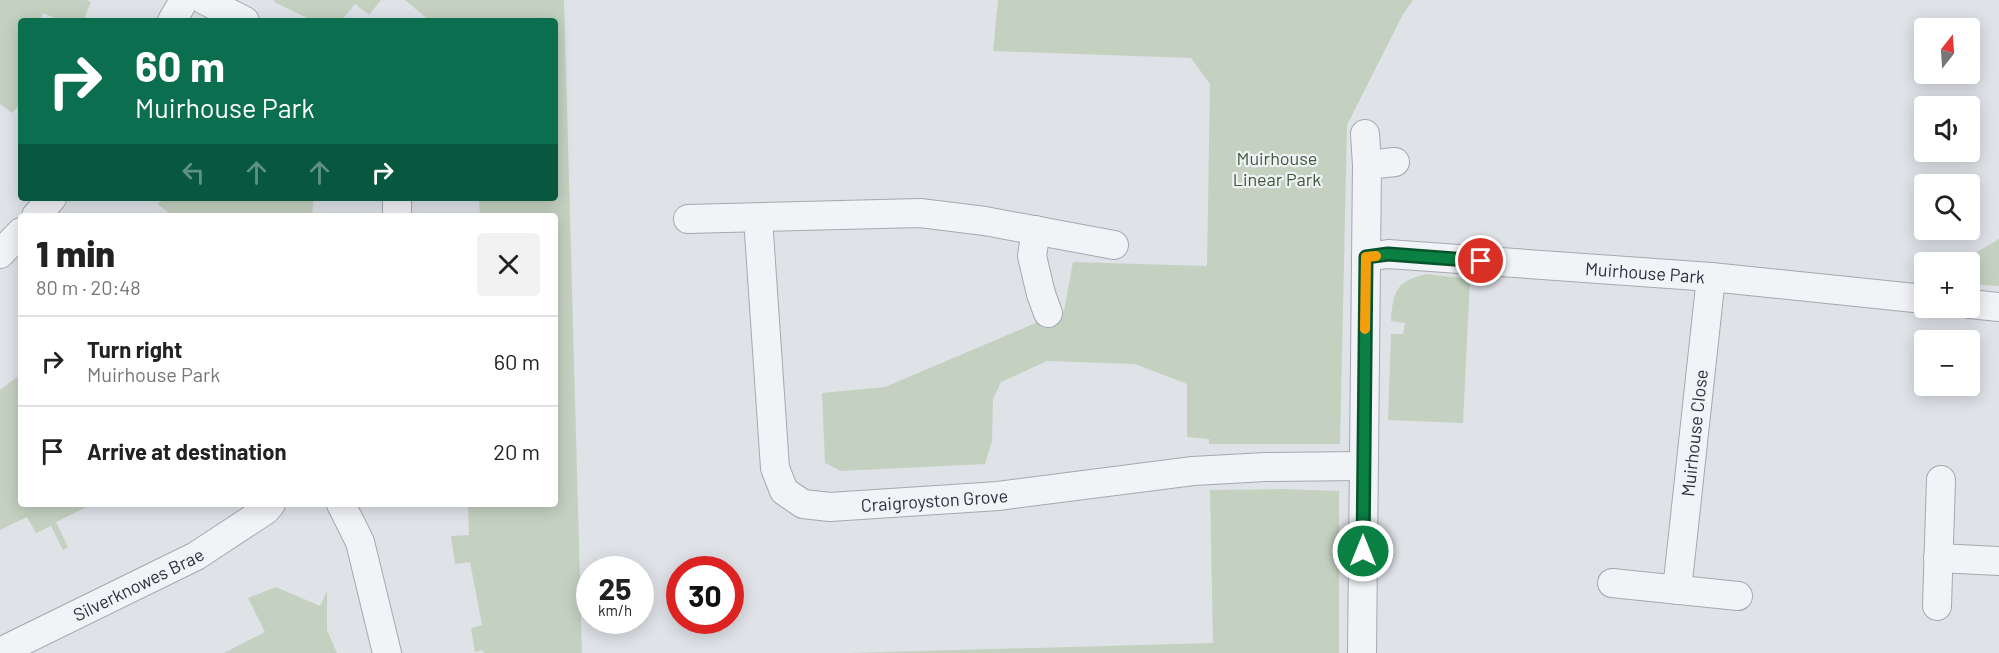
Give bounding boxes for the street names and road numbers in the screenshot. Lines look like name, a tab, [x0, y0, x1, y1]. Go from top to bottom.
street label: Muirhouse Park	[1585, 257, 1706, 288]
street label: Muirhouse Close	[1676, 368, 1712, 498]
street label: Craigroyston Grove	[860, 484, 1009, 516]
street label: Silverknowes Brae	[69, 543, 208, 626]

